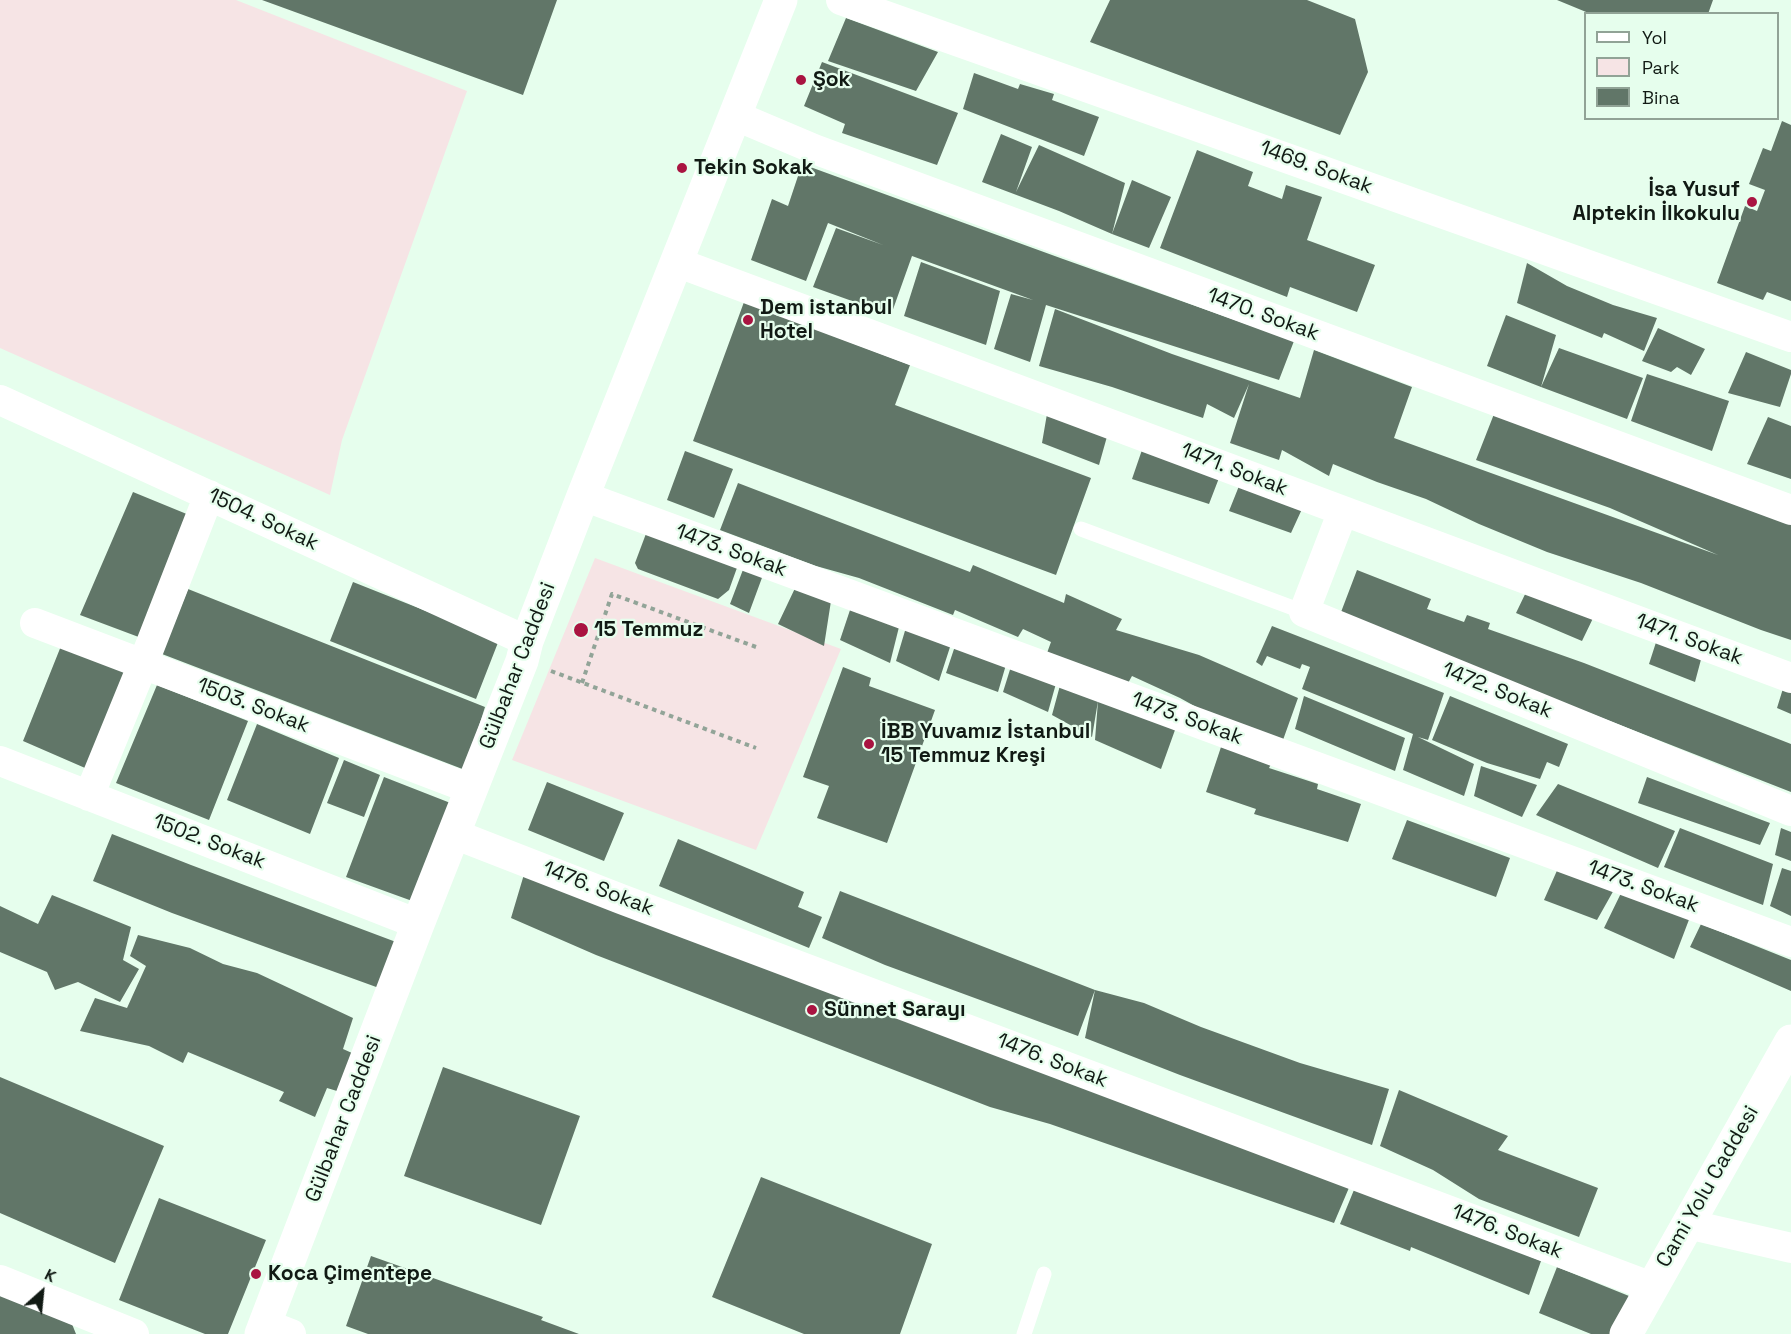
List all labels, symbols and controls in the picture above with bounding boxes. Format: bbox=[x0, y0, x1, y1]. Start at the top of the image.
legend bbox=[1584, 12, 1779, 120]
text: Yol bbox=[1642, 26, 1667, 49]
text: Park bbox=[1642, 56, 1679, 79]
place label: Şok bbox=[813, 67, 850, 93]
marker: Şok bbox=[794, 73, 808, 87]
text: Bina bbox=[1642, 86, 1680, 109]
street label: 1469. Sokak bbox=[1256, 136, 1376, 200]
place label: Tekin Sokak bbox=[694, 155, 813, 181]
marker: Tekin Sokak bbox=[675, 161, 689, 175]
place label: İsa Yusuf Alptekin İlkokulu bbox=[1573, 177, 1740, 227]
marker: İsa Yusuf Alptekin İlkokulu bbox=[1745, 195, 1759, 209]
street label: 1470. Sokak bbox=[1204, 283, 1322, 347]
place label: Dem istanbul Hotel bbox=[760, 295, 892, 345]
marker: Dem istanbul Hotel bbox=[741, 313, 755, 327]
street label: 1471. Sokak bbox=[1177, 438, 1291, 502]
street label: 1504. Sokak bbox=[204, 483, 322, 557]
street label: 1473. Sokak bbox=[672, 519, 790, 583]
street label: Gülbahar Caddesi bbox=[475, 579, 561, 753]
street label: 1471. Sokak bbox=[1632, 609, 1746, 671]
place label: 15 Temmuz bbox=[594, 617, 703, 643]
marker: 15 Temmuz bbox=[572, 621, 590, 639]
street label: 1472. Sokak bbox=[1438, 657, 1556, 725]
street label: 1503. Sokak bbox=[193, 673, 313, 739]
street label: 1473. Sokak bbox=[1128, 687, 1246, 751]
place label: İBB Yuvamız İstanbul 15 Temmuz Kreşi bbox=[881, 719, 1090, 769]
marker: İBB Yuvamız İstanbul 15 Temmuz Kreşi bbox=[862, 737, 876, 751]
street label: 1502. Sokak bbox=[149, 809, 269, 875]
street label: 1473. Sokak bbox=[1584, 855, 1702, 919]
street label: 1476. Sokak bbox=[539, 856, 657, 922]
place label: Sünnet Sarayı bbox=[824, 997, 966, 1023]
marker: Sünnet Sarayı bbox=[805, 1003, 819, 1017]
street label: 1476. Sokak bbox=[993, 1028, 1111, 1094]
street label: Gülbahar Caddesi bbox=[301, 1032, 387, 1206]
street label: Cami Yolu Caddesi bbox=[1651, 1102, 1765, 1272]
street label: 1476. Sokak bbox=[1448, 1199, 1566, 1265]
place label: Koca Çimentepe bbox=[268, 1261, 432, 1287]
north arrow bbox=[12, 1262, 72, 1322]
text: K bbox=[41, 1264, 60, 1287]
marker: Koca Çimentepe bbox=[249, 1267, 263, 1281]

